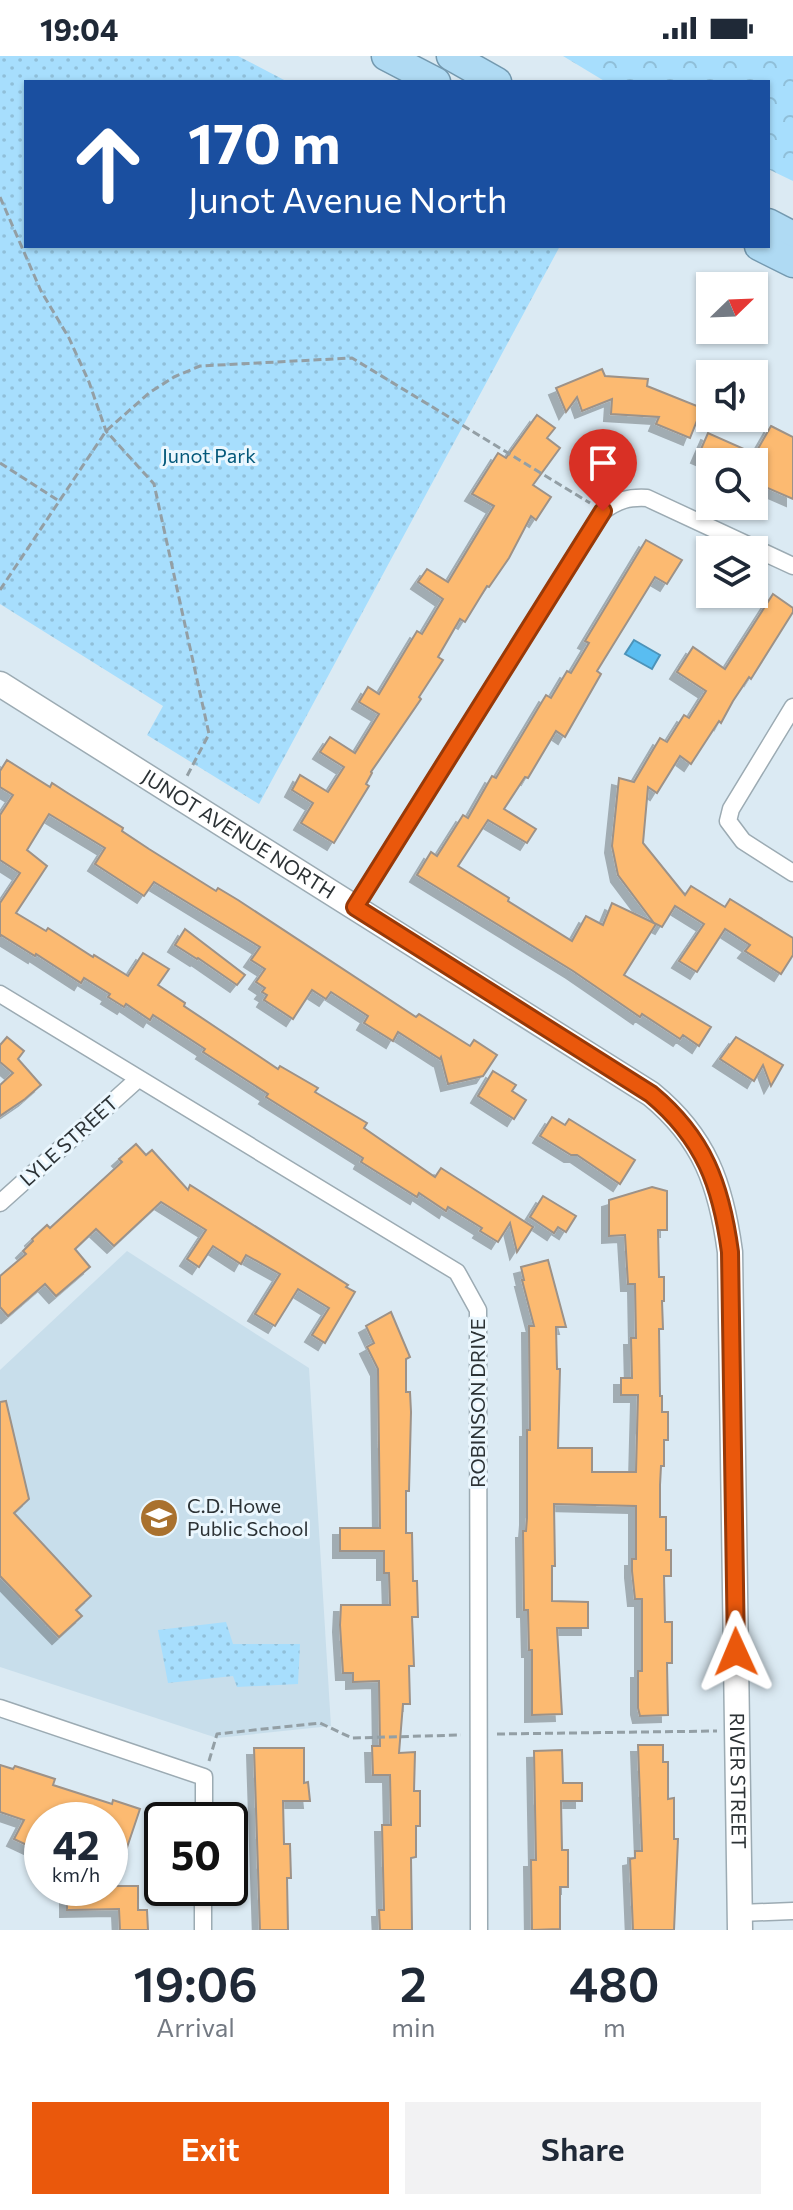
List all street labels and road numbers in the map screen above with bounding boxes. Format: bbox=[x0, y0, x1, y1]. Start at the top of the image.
street label: JUNOT AVENUE NORTH bbox=[138, 764, 340, 903]
street label: LYLE STREET bbox=[14, 1090, 122, 1191]
street label: ROBINSON DRIVE bbox=[465, 1318, 489, 1488]
street label: RIVER STREET bbox=[726, 1713, 752, 1849]

